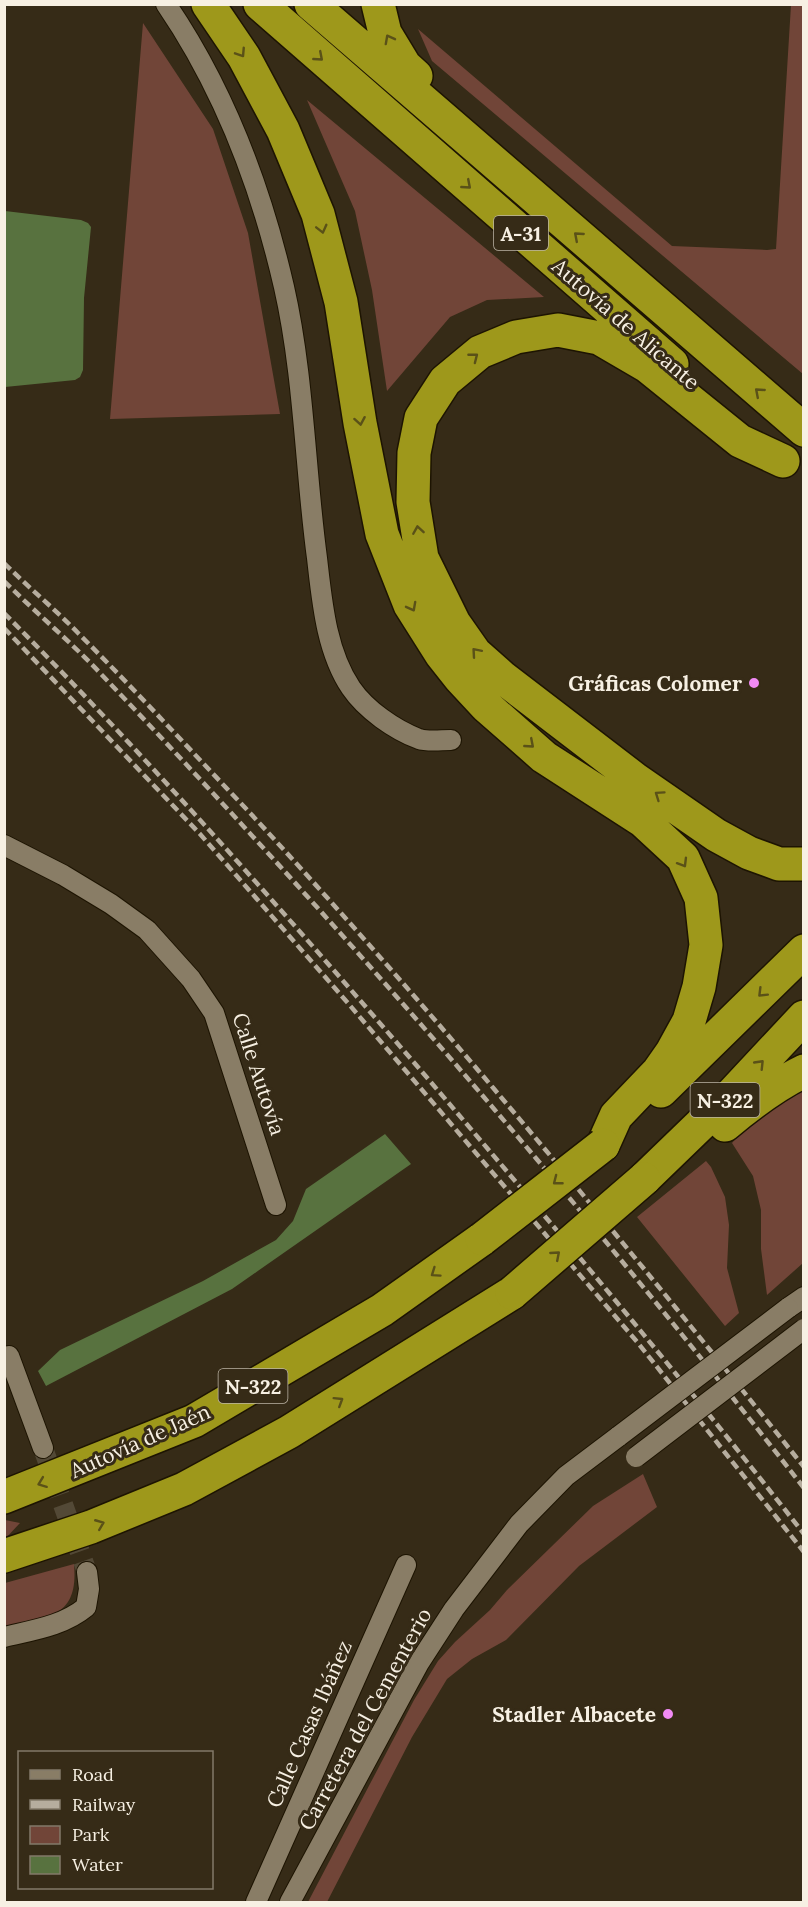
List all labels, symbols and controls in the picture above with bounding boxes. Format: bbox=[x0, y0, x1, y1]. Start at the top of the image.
one-way arrow bbox=[384, 34, 396, 45]
one-way arrow bbox=[233, 47, 245, 57]
one-way arrow bbox=[313, 50, 323, 61]
one-way arrow bbox=[460, 178, 470, 189]
road number: A-31 bbox=[494, 216, 548, 250]
one-way arrow bbox=[315, 224, 327, 234]
one-way arrow bbox=[575, 232, 585, 243]
street label: Autovía de Alicante bbox=[546, 252, 705, 396]
one-way arrow bbox=[468, 354, 479, 365]
one-way arrow bbox=[755, 388, 766, 399]
one-way arrow bbox=[353, 415, 366, 425]
one-way arrow bbox=[412, 525, 424, 535]
one-way arrow bbox=[405, 601, 416, 612]
one-way arrow bbox=[472, 648, 483, 659]
place label: Gráficas Colomer bbox=[568, 670, 742, 697]
marker: Gráficas Colomer bbox=[747, 676, 761, 690]
one-way arrow bbox=[523, 737, 534, 748]
one-way arrow bbox=[655, 791, 666, 802]
one-way arrow bbox=[676, 856, 687, 867]
one-way arrow bbox=[759, 985, 770, 996]
street label: Calle Autovía bbox=[227, 1009, 292, 1139]
one-way arrow bbox=[753, 1060, 764, 1071]
road number: N-322 bbox=[690, 1083, 760, 1117]
one-way arrow bbox=[552, 1174, 563, 1185]
one-way arrow bbox=[549, 1251, 560, 1262]
one-way arrow bbox=[430, 1266, 441, 1277]
road number: N-322 bbox=[218, 1369, 288, 1403]
street label: Autovía de Jaén bbox=[65, 1398, 215, 1484]
one-way arrow bbox=[332, 1398, 343, 1409]
one-way arrow bbox=[37, 1476, 48, 1488]
one-way arrow bbox=[94, 1518, 104, 1531]
street label: Carretera del Cementerio bbox=[293, 1603, 437, 1835]
street label: Calle Casas Ibáñez bbox=[260, 1636, 358, 1812]
place label: Stadler Albacete bbox=[492, 1701, 656, 1728]
marker: Stadler Albacete bbox=[661, 1707, 675, 1721]
legend bbox=[18, 1751, 213, 1889]
text: Road bbox=[72, 1763, 114, 1786]
text: Railway bbox=[72, 1793, 136, 1816]
text: Park bbox=[72, 1823, 110, 1846]
text: Water bbox=[72, 1853, 123, 1876]

